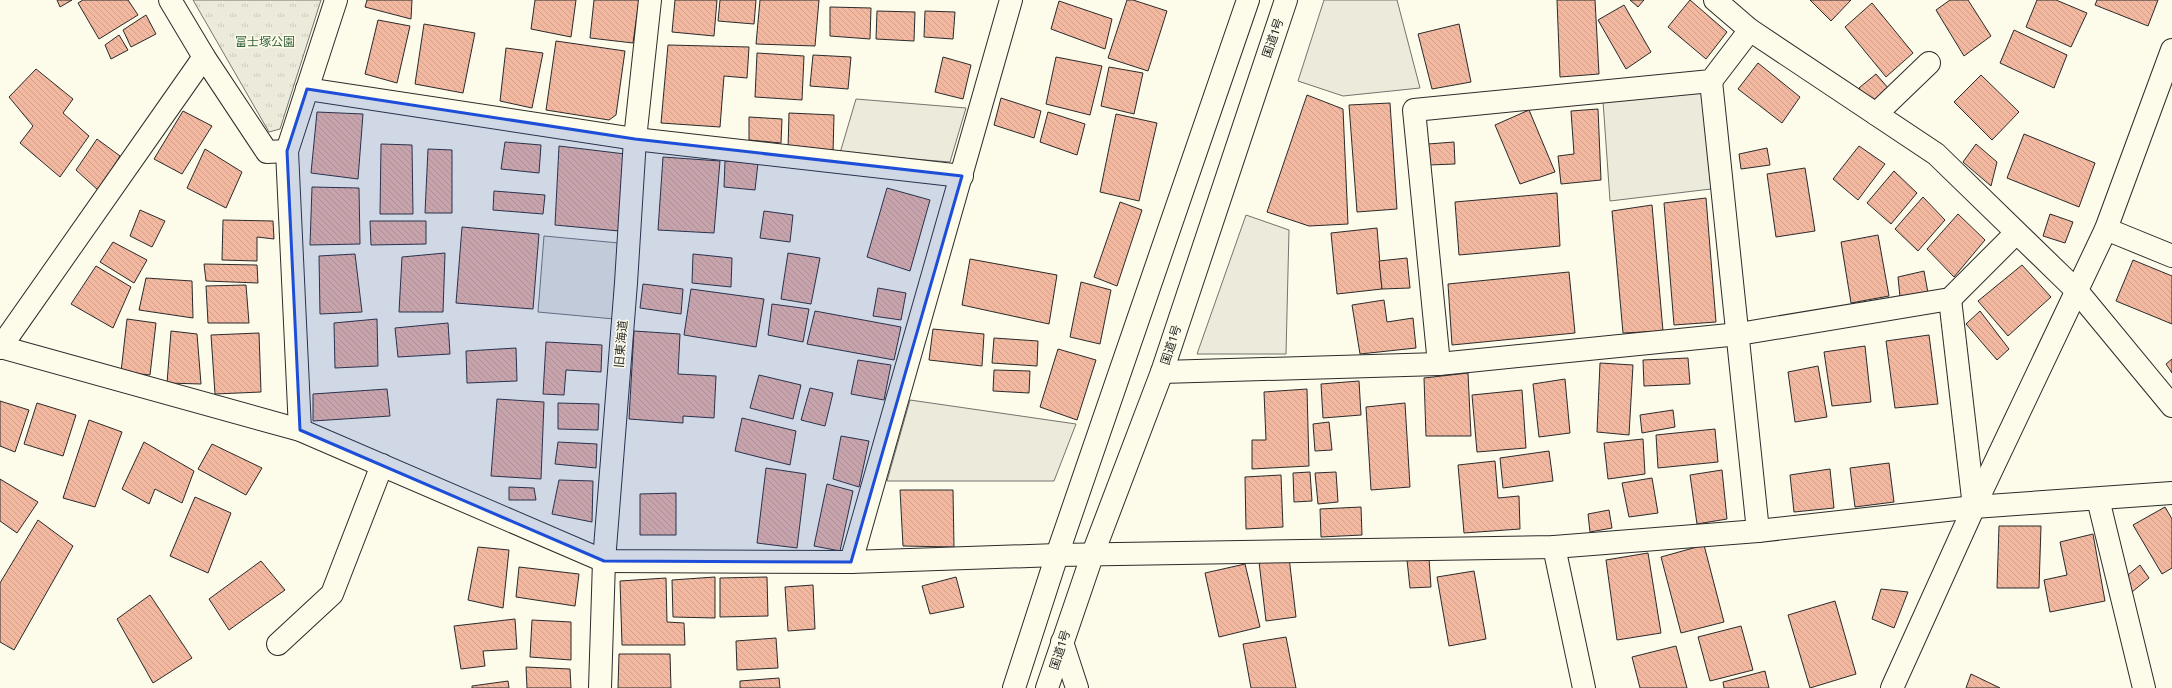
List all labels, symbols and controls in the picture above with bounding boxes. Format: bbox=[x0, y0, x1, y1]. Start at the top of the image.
street label: 国道1号 bbox=[1260, 16, 1286, 60]
park label: 富士塚公園 bbox=[235, 35, 295, 49]
street label: 旧東海道 bbox=[612, 319, 630, 369]
street label: 国道1号 bbox=[1158, 323, 1184, 367]
street label: 国道1号 bbox=[1047, 628, 1073, 672]

